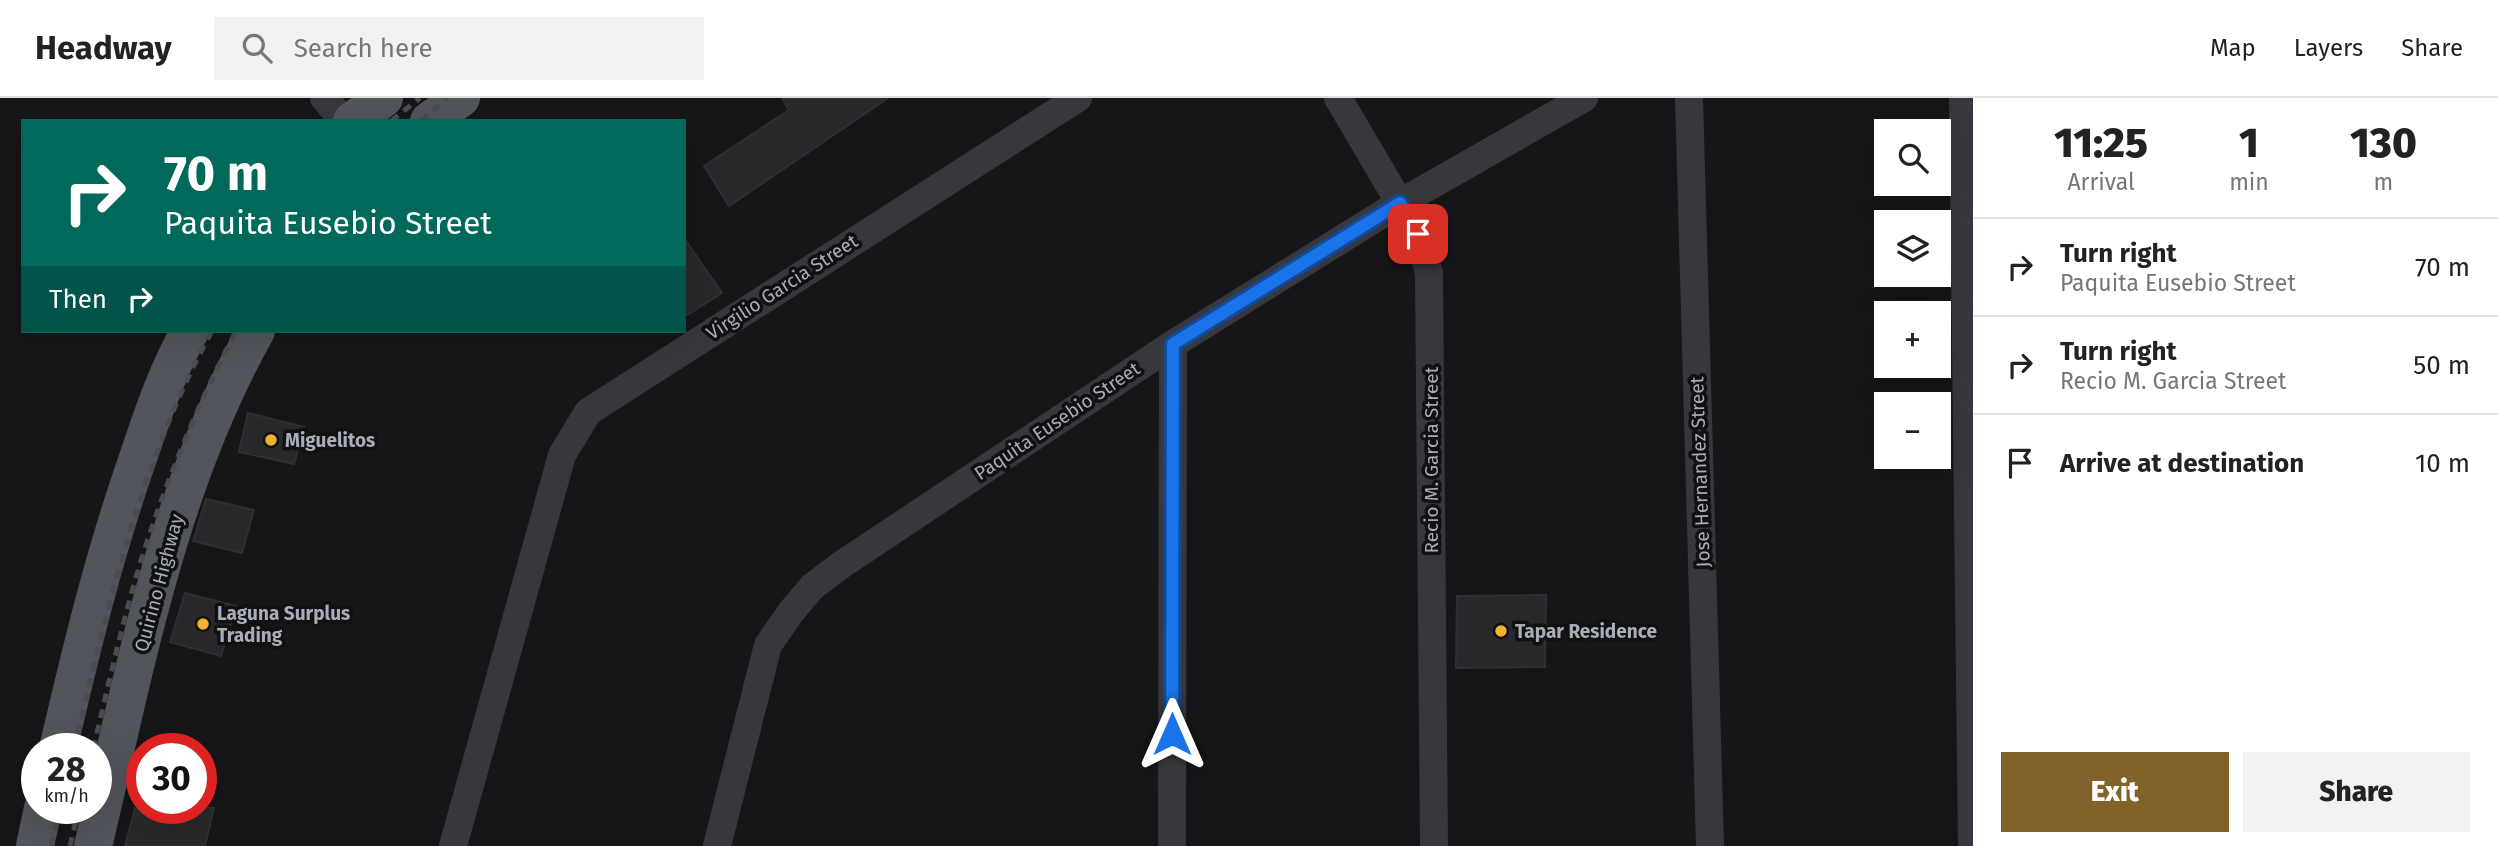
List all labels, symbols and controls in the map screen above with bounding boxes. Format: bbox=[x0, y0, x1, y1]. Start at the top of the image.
search box bbox=[214, 17, 704, 80]
text: Headway bbox=[35, 28, 172, 68]
icon: search bbox=[238, 29, 276, 67]
text: Search here bbox=[294, 33, 433, 64]
text: Map bbox=[2210, 34, 2256, 62]
text: Layers bbox=[2294, 34, 2363, 62]
text: Share bbox=[2401, 34, 2463, 62]
text: 11:25 bbox=[2054, 118, 2148, 168]
text: 1 bbox=[2239, 118, 2259, 168]
text: 130 bbox=[2350, 118, 2417, 168]
map controls bbox=[1874, 119, 1951, 469]
button: search bbox=[1874, 119, 1951, 196]
text: 70 m bbox=[164, 144, 268, 203]
icon: right bbox=[49, 147, 140, 238]
text: Arrival bbox=[2067, 168, 2135, 196]
text: min bbox=[2229, 168, 2269, 196]
text: m bbox=[2374, 168, 2393, 196]
text: Paquita Eusebio Street bbox=[164, 204, 492, 242]
pin bbox=[1388, 204, 1448, 264]
button: layers bbox=[1874, 210, 1951, 287]
icon: arrive bbox=[1399, 215, 1437, 253]
street label: Virgilio Garcia Street bbox=[702, 229, 862, 344]
text: Turn right bbox=[2060, 238, 2177, 269]
icon: right bbox=[2001, 248, 2039, 286]
text: 70 m bbox=[2415, 252, 2470, 283]
text: Paquita Eusebio Street bbox=[2060, 269, 2296, 297]
icon: right bbox=[121, 280, 159, 318]
text: Then bbox=[49, 284, 107, 315]
button: + bbox=[1874, 301, 1951, 378]
text: Turn right bbox=[2060, 336, 2177, 367]
icon: right bbox=[2001, 346, 2039, 384]
text: 50 m bbox=[2413, 350, 2470, 381]
street label: Paquita Eusebio Street bbox=[970, 357, 1144, 485]
street label: Recio M. Garcia Street bbox=[1420, 366, 1443, 553]
text: Recio M. Garcia Street bbox=[2060, 367, 2286, 395]
street label: Jose Hernandez Street bbox=[1685, 376, 1715, 568]
button: − bbox=[1874, 392, 1951, 469]
place label: Miguelitos bbox=[285, 429, 375, 452]
marker: Miguelitos bbox=[263, 432, 279, 448]
icon: arrive bbox=[2001, 444, 2039, 482]
text: Arrive at destination bbox=[2060, 448, 2304, 479]
text: 10 m bbox=[2415, 448, 2470, 479]
street label: Quirino Highway bbox=[130, 511, 189, 654]
place label: Laguna Surplus Trading bbox=[217, 602, 350, 647]
marker: Laguna Surplus Trading bbox=[195, 616, 211, 632]
place label: Tapar Residence bbox=[1515, 620, 1657, 643]
marker: Tapar Residence bbox=[1493, 623, 1509, 639]
position arrow bbox=[1135, 697, 1209, 771]
speed limit sign: 30 bbox=[126, 733, 217, 824]
text: 28 bbox=[47, 748, 86, 790]
button: Exit bbox=[2001, 752, 2229, 832]
button: Share bbox=[2243, 752, 2470, 832]
text: km/h bbox=[44, 785, 89, 807]

